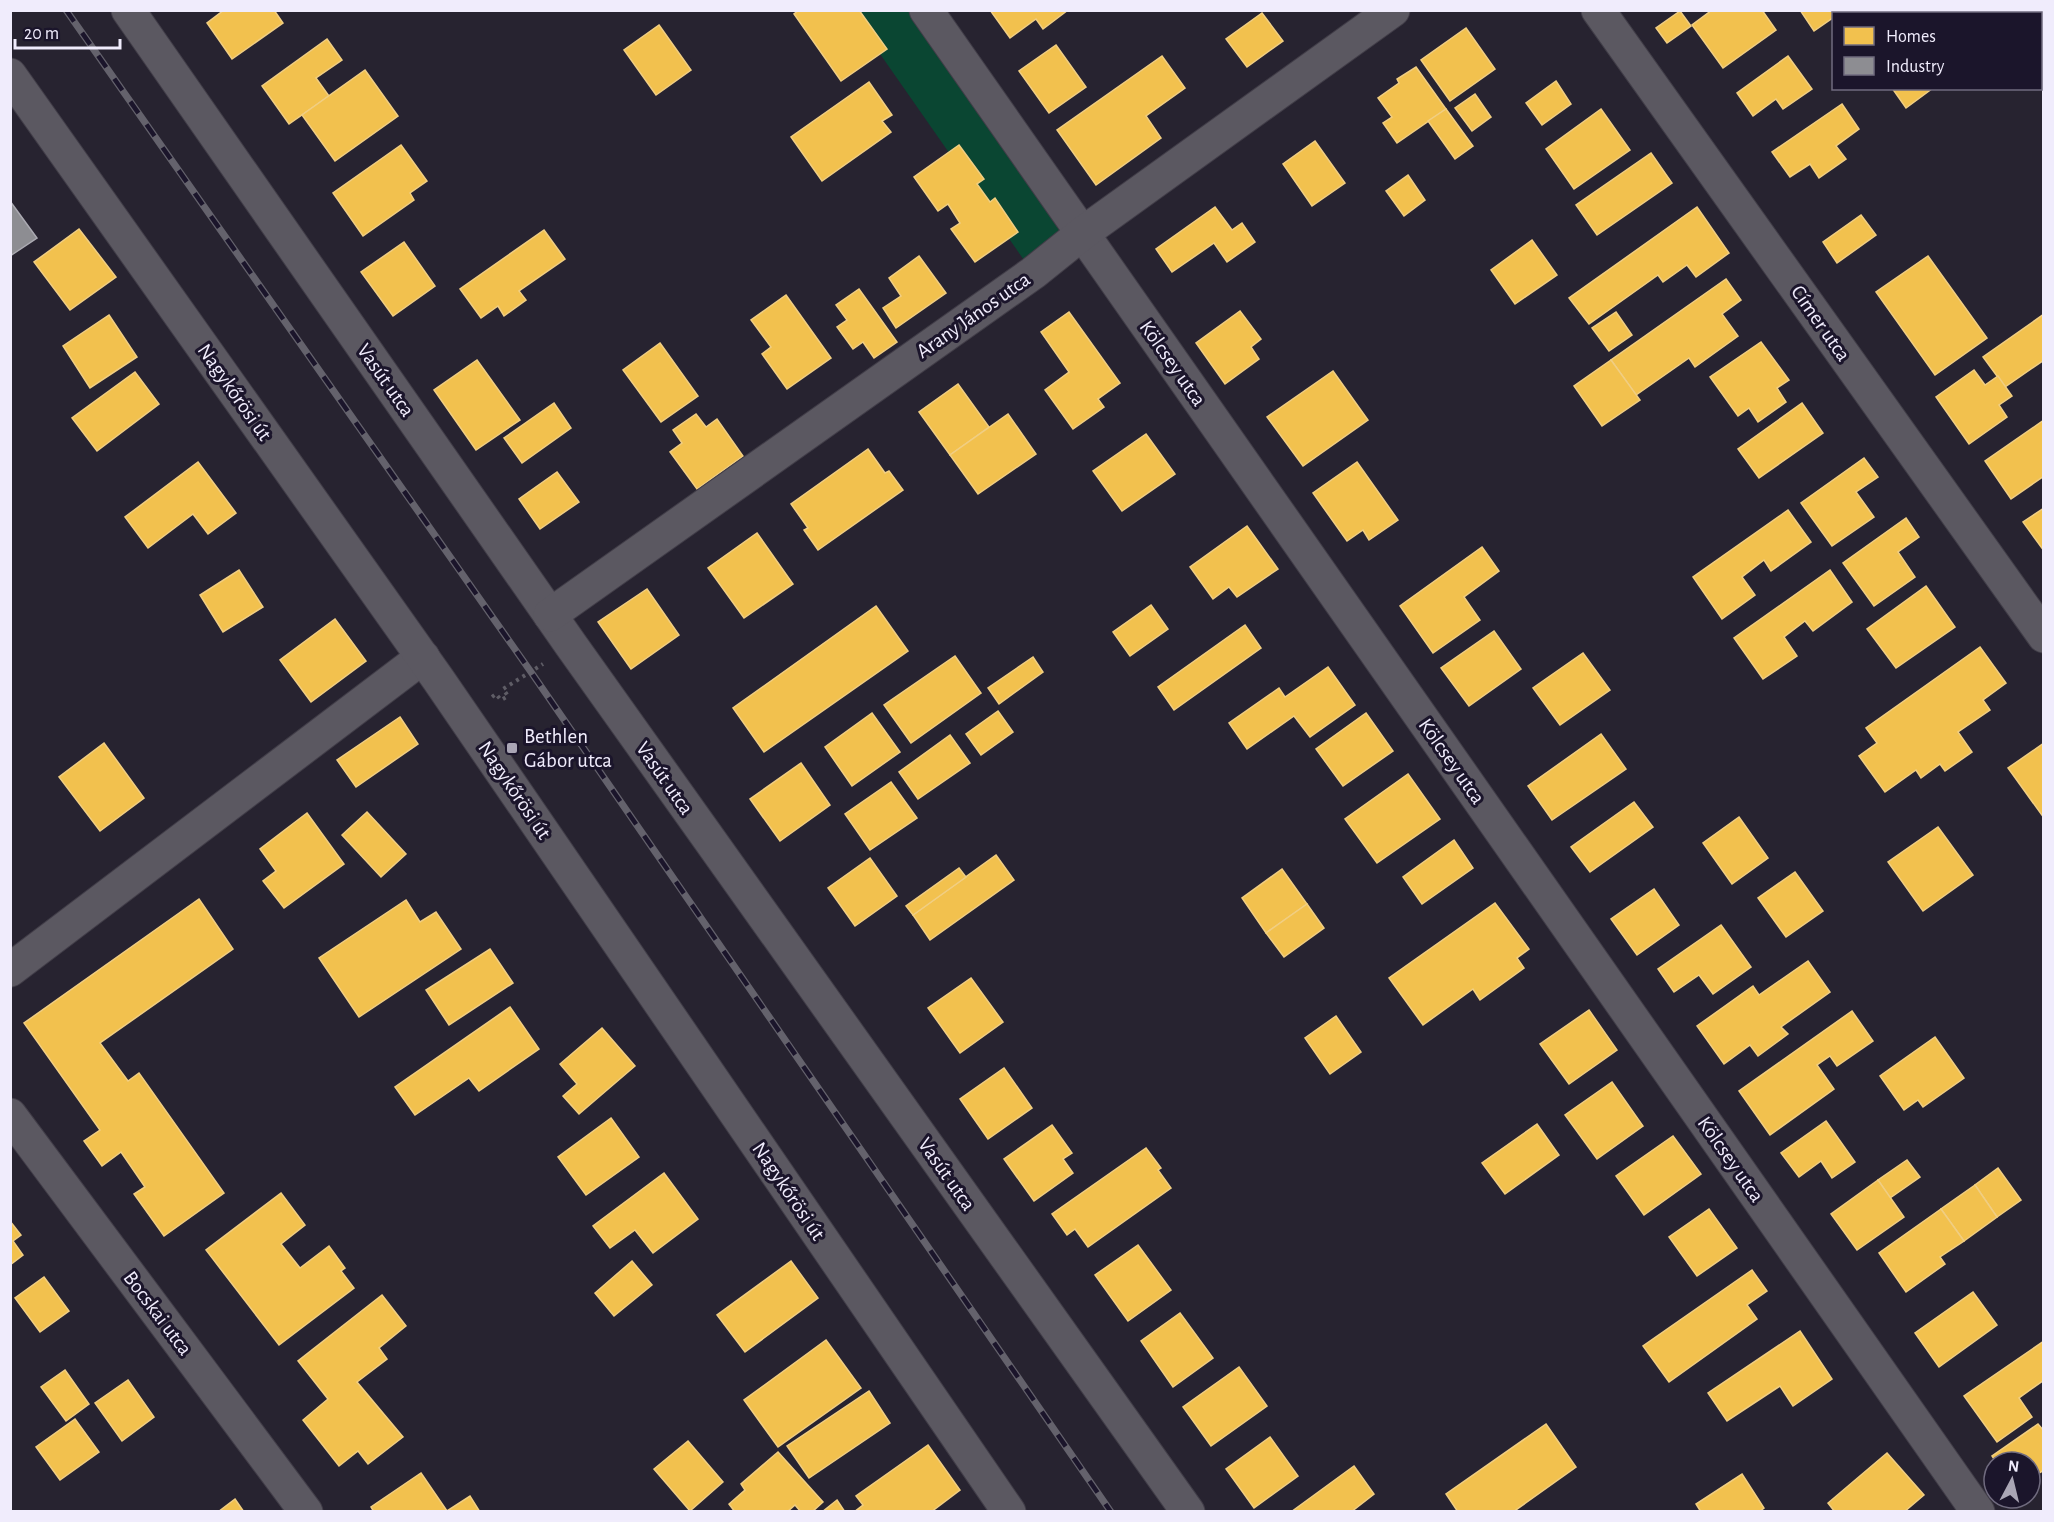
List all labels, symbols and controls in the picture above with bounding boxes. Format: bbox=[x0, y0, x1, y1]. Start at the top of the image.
scale bar bbox=[15, 12, 120, 50]
legend bbox=[1832, 12, 2042, 90]
text: 20 m bbox=[24, 25, 59, 43]
text: Homes bbox=[1886, 28, 1936, 46]
text: Industry bbox=[1886, 58, 1945, 76]
street label: Arany János utca bbox=[913, 268, 1034, 362]
street label: Címer utca bbox=[1787, 281, 1854, 365]
street label: Kölcsey utca bbox=[1136, 317, 1210, 410]
street label: Nagykőrösi út bbox=[194, 340, 276, 445]
street label: Vasút utca bbox=[353, 340, 418, 421]
street label: Kölcsey utca bbox=[1415, 715, 1489, 808]
place label: Bethlen Gábor utca bbox=[524, 726, 612, 771]
street label: Nagykőrösi út bbox=[474, 738, 555, 843]
street label: Vasút utca bbox=[632, 738, 697, 819]
marker: Bethlen Gábor utca bbox=[505, 741, 519, 755]
street label: Kölcsey utca bbox=[1694, 1113, 1768, 1206]
street label: Vasút utca bbox=[914, 1134, 979, 1215]
street label: Nagykőrösi út bbox=[748, 1139, 829, 1244]
street label: Bocskai utca bbox=[119, 1267, 196, 1360]
north arrow bbox=[1982, 1450, 2042, 1510]
text: N bbox=[2007, 1457, 2020, 1475]

